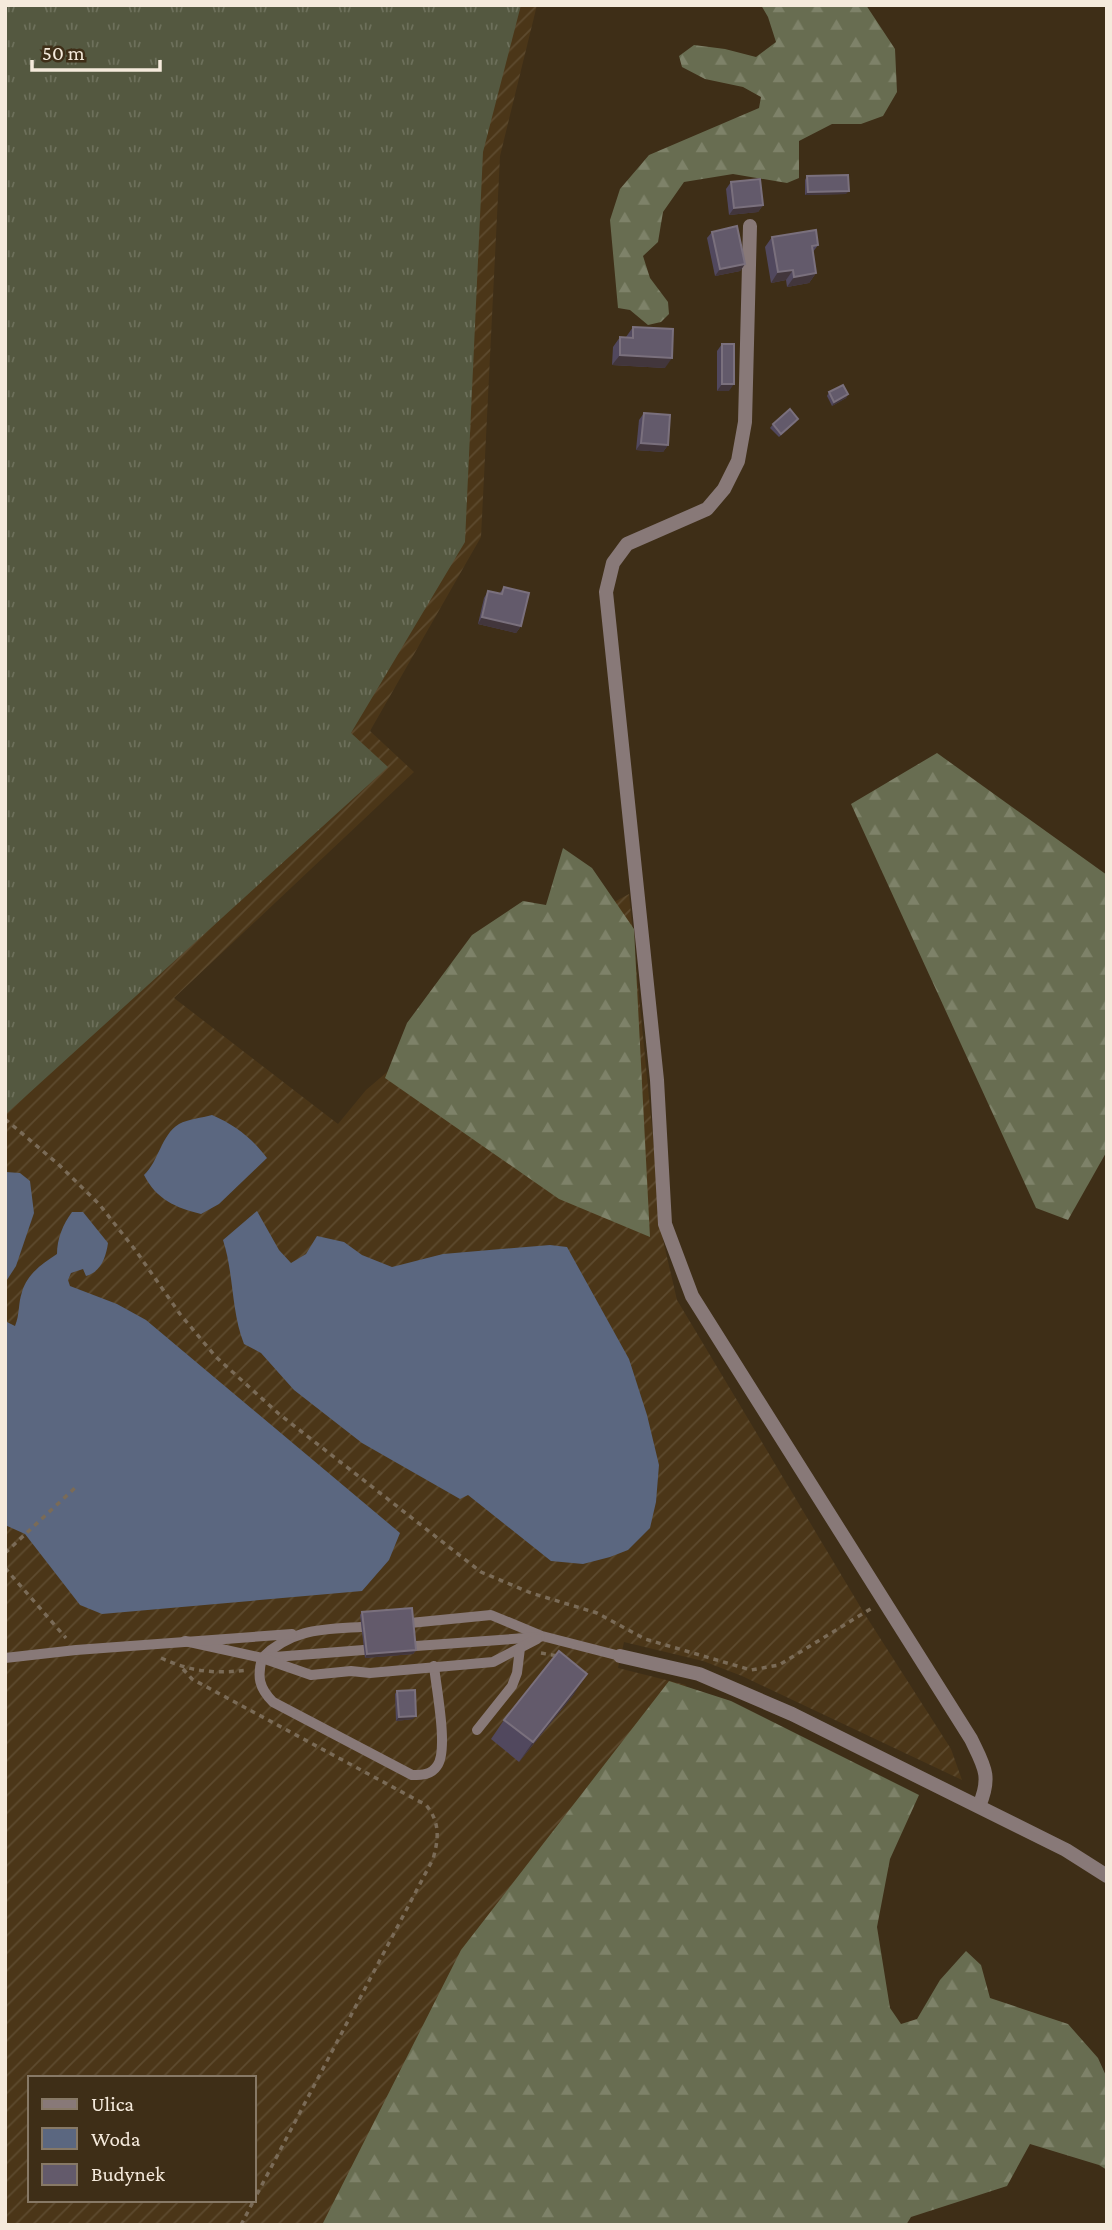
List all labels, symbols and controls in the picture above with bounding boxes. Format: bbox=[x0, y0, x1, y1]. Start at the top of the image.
scale bar bbox=[32, 28, 159, 72]
text: 50 m bbox=[42, 41, 85, 65]
legend bbox=[28, 2076, 256, 2202]
text: Ulica bbox=[91, 2092, 134, 2116]
text: Woda bbox=[91, 2127, 141, 2151]
text: Budynek bbox=[91, 2162, 165, 2186]

